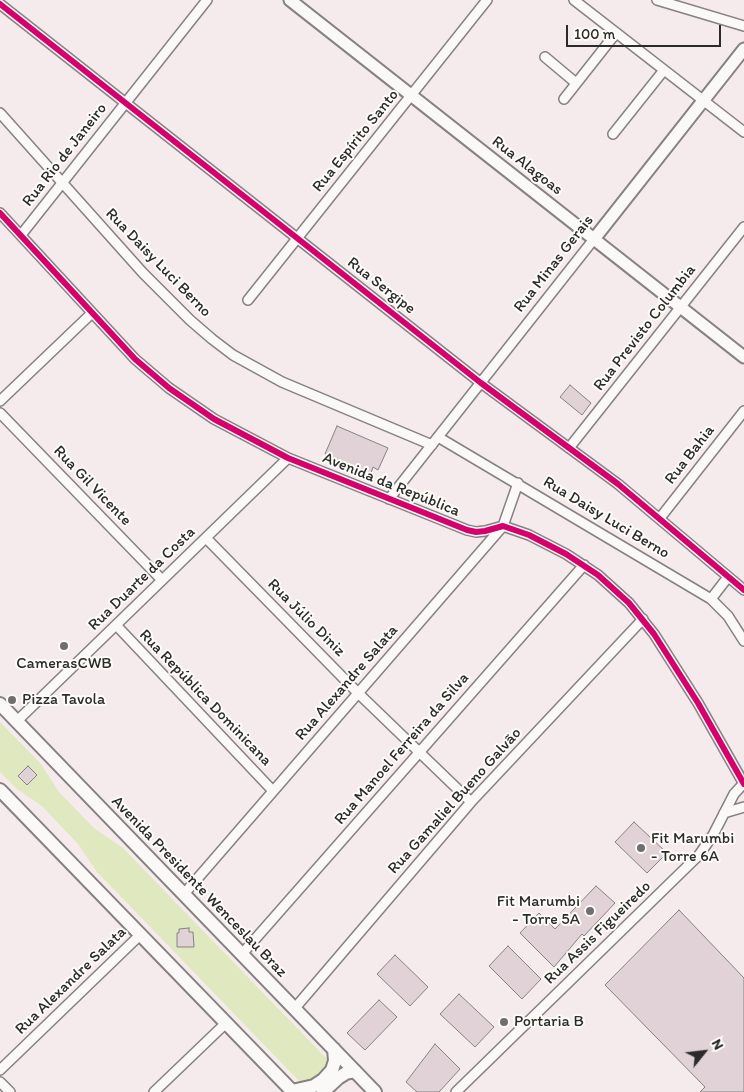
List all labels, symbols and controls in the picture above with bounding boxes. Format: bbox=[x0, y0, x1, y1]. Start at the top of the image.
scale bar bbox=[569, 15, 724, 47]
text: 100 m bbox=[574, 25, 615, 43]
street label: Rua Espírito Santo bbox=[309, 86, 403, 196]
street label: Rua Rio de Janeiro bbox=[19, 99, 111, 211]
street label: Rua Alagoas bbox=[488, 132, 566, 200]
street label: Rua Daisy Luci Berno bbox=[101, 204, 215, 322]
street label: Rua Minas Gerais bbox=[510, 211, 598, 317]
street label: Rua Sergipe bbox=[343, 253, 419, 319]
street label: Rua Previsto Columbia bbox=[590, 261, 700, 395]
street label: Rua Bahia bbox=[661, 422, 719, 488]
street label: Rua Gil Vicente bbox=[49, 442, 135, 530]
street label: Avenida da República bbox=[320, 449, 462, 521]
street label: Rua Daisy Luci Berno bbox=[539, 473, 673, 563]
street label: Rua Duarte da Costa bbox=[85, 523, 199, 635]
street label: Rua Júlio Diniz bbox=[263, 575, 349, 661]
street label: Rua Alexandre Salata bbox=[292, 621, 402, 745]
street label: Rua República Dominicana bbox=[135, 626, 275, 770]
marker: CamerasCWB bbox=[58, 640, 70, 652]
place label: CamerasCWB bbox=[16, 654, 112, 674]
street label: Rua Manoel Ferreira da Silva bbox=[331, 669, 473, 829]
place label: Pizza Tavola bbox=[22, 690, 105, 710]
marker: Pizza Tavola bbox=[6, 694, 18, 706]
street label: Rua Gamaliel Bueno Galvão bbox=[384, 724, 526, 878]
street label: Avenida Presidente Wenceslau Braz bbox=[107, 792, 291, 982]
place label: Fit Marumbi - Torre 6A bbox=[651, 829, 734, 867]
marker: Fit Marumbi - Torre 6A bbox=[635, 842, 647, 854]
street label: Rua Assis Figueiredo bbox=[541, 877, 655, 989]
place label: Fit Marumbi - Torre 5A bbox=[497, 892, 580, 930]
marker: Fit Marumbi - Torre 5A bbox=[584, 905, 596, 917]
street label: Rua Alexandre Salata bbox=[11, 923, 131, 1039]
place label: Portaria B bbox=[514, 1012, 584, 1032]
marker: Portaria B bbox=[498, 1016, 510, 1028]
north arrow bbox=[679, 1027, 729, 1077]
text: N bbox=[708, 1036, 727, 1053]

